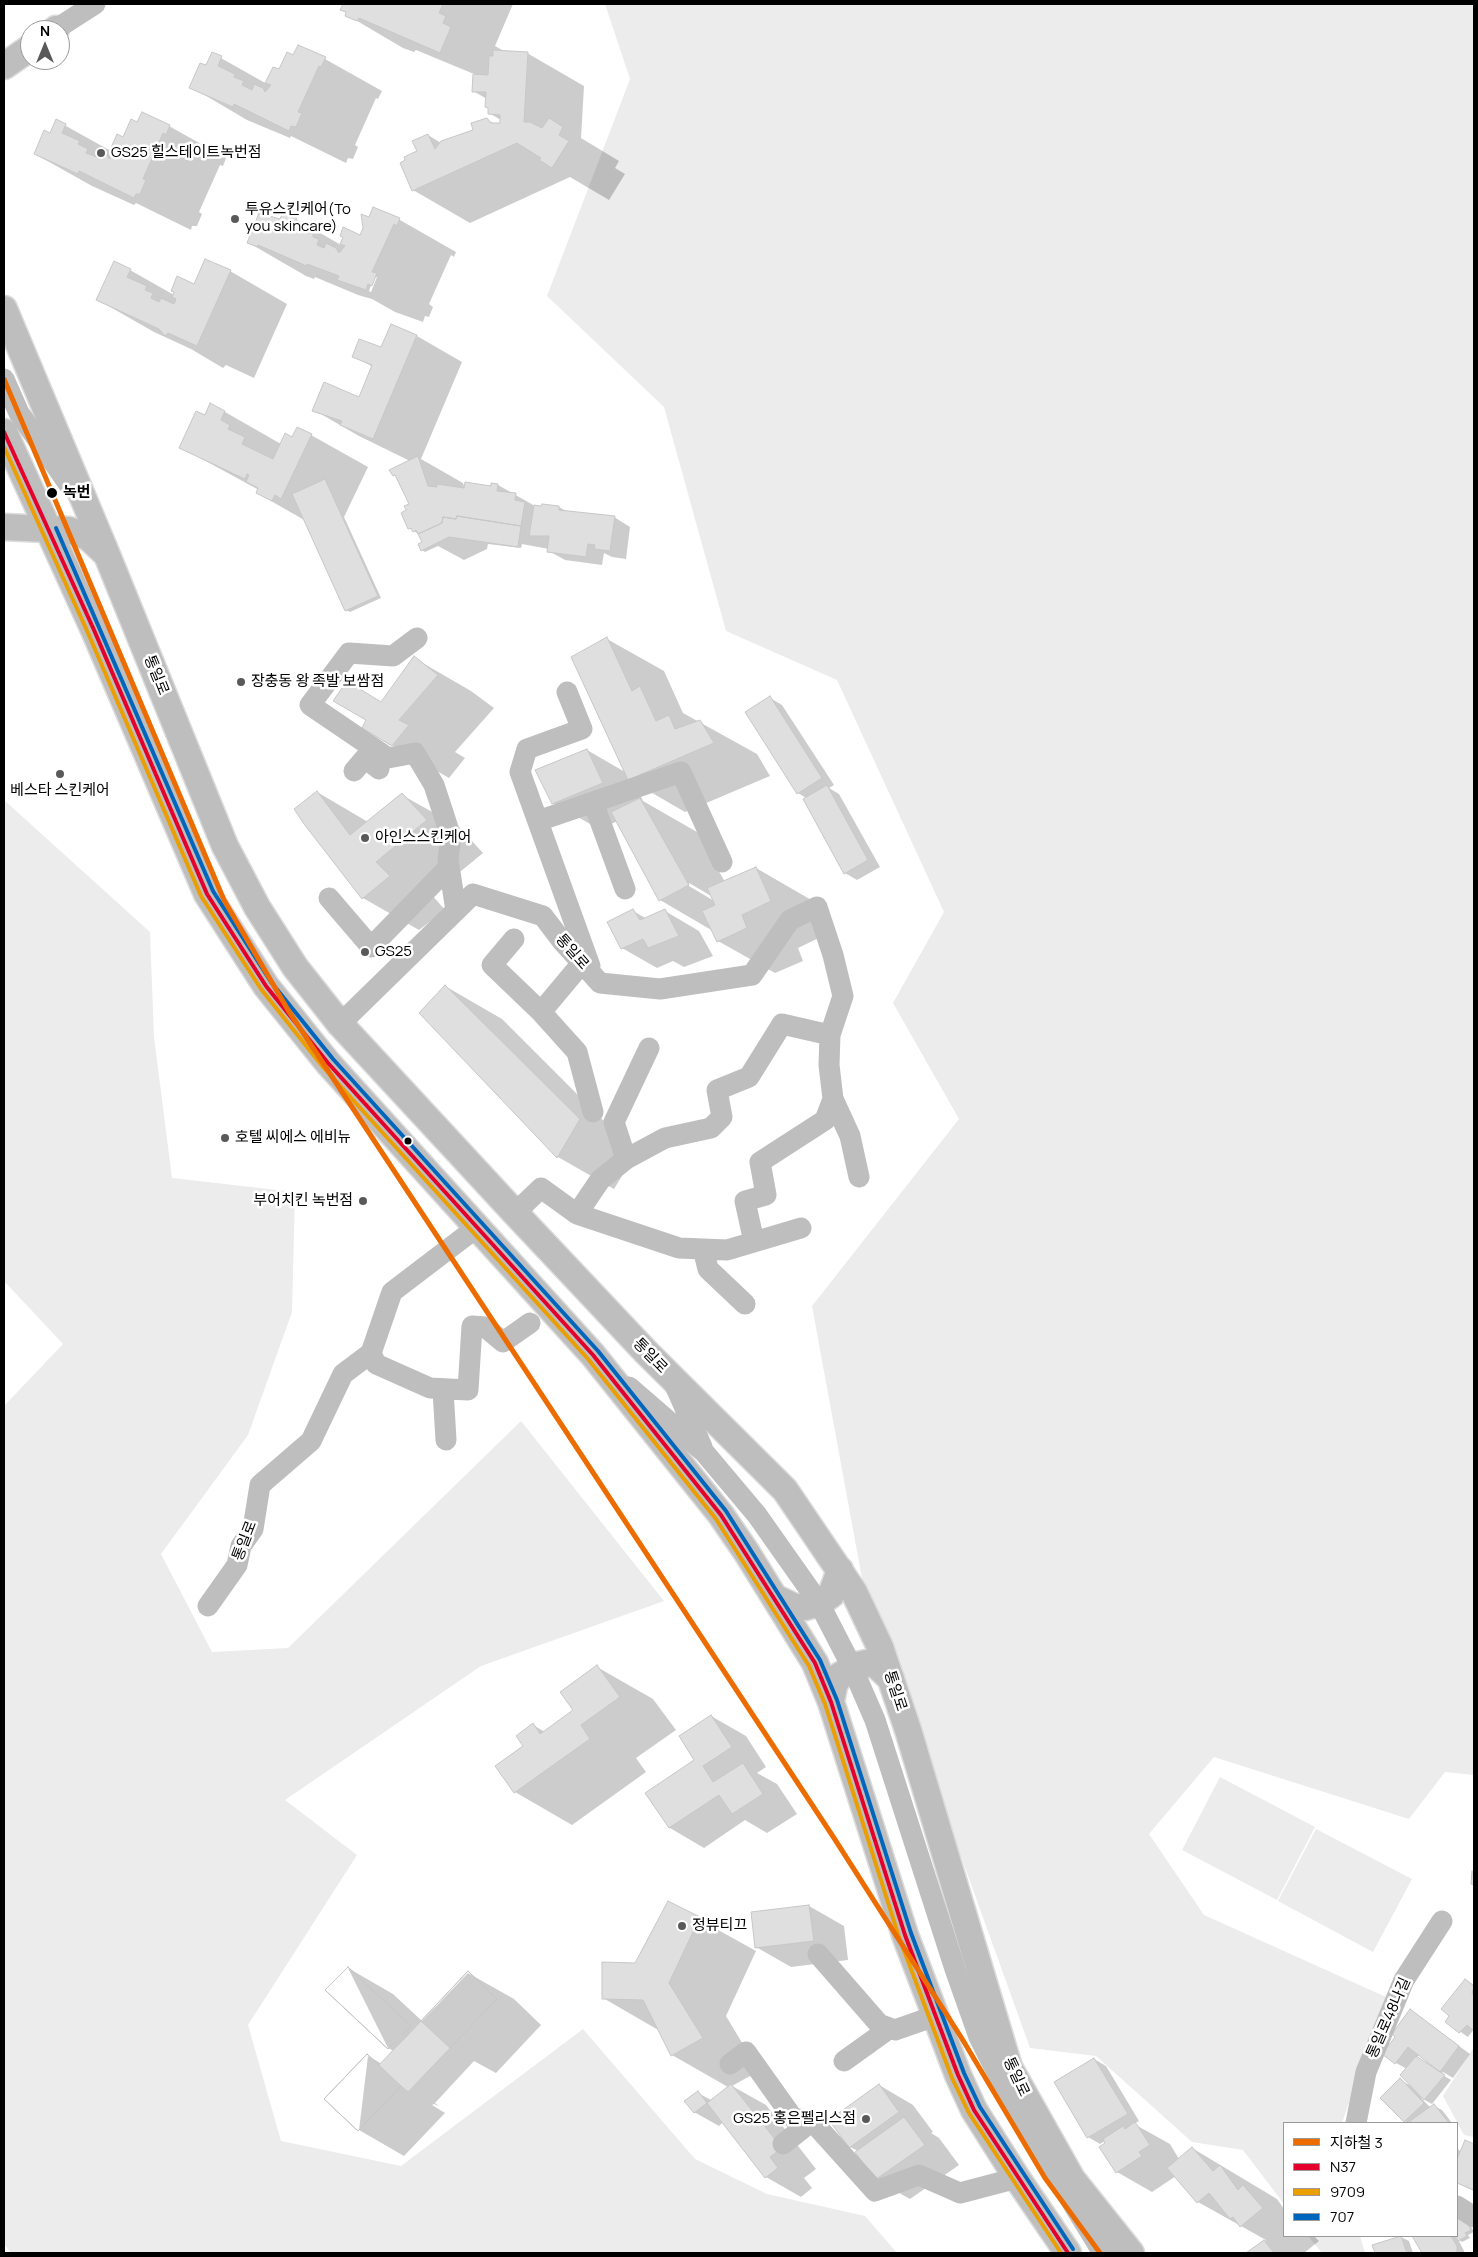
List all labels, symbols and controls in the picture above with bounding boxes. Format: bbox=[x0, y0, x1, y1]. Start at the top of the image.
north arrow bbox=[20, 20, 70, 70]
text: N bbox=[40, 21, 50, 40]
place label: GS25 힐스테이트녹번점 bbox=[111, 144, 261, 162]
marker: GS25 힐스테이트녹번점 bbox=[95, 147, 107, 159]
place label: 투유스킨케어(To you skincare) bbox=[245, 201, 351, 236]
marker: 투유스킨케어(To you skincare) bbox=[229, 213, 241, 225]
place label: 녹번 bbox=[63, 484, 91, 502]
marker: 녹번 bbox=[45, 486, 59, 500]
street label: 통일로 bbox=[140, 652, 172, 698]
place label: 장충동 왕 족발 보쌈점 bbox=[251, 673, 384, 691]
marker: 장충동 왕 족발 보쌈점 bbox=[235, 676, 247, 688]
marker: 베스타 스킨케어 bbox=[54, 768, 66, 780]
place label: 베스타 스킨케어 bbox=[10, 782, 110, 800]
place label: 아인스스킨케어 bbox=[375, 829, 472, 847]
marker: 아인스스킨케어 bbox=[359, 832, 371, 844]
street label: 통일로 bbox=[552, 930, 592, 974]
place label: GS25 bbox=[375, 943, 412, 961]
marker: GS25 bbox=[359, 946, 371, 958]
place label: 호텔 씨에스 에비뉴 bbox=[235, 1129, 351, 1147]
marker: 호텔 씨에스 에비뉴 bbox=[219, 1132, 231, 1144]
unlabelled marker bbox=[403, 1136, 413, 1146]
place label: 부어치킨 녹번점 bbox=[253, 1192, 353, 1210]
marker: 부어치킨 녹번점 bbox=[357, 1195, 369, 1207]
street label: 통일로 bbox=[629, 1335, 671, 1377]
street label: 통일로 bbox=[229, 1518, 261, 1564]
street label: 통일로 bbox=[880, 1669, 910, 1713]
place label: 정뷰티끄 bbox=[692, 1917, 747, 1935]
marker: 정뷰티끄 bbox=[676, 1920, 688, 1932]
street label: 통일로48나길 bbox=[1363, 1975, 1415, 2061]
street label: 통일로 bbox=[999, 2054, 1033, 2100]
place label: GS25 홍은펠리스점 bbox=[733, 2110, 856, 2128]
marker: GS25 홍은펠리스점 bbox=[860, 2113, 872, 2125]
legend bbox=[1283, 2122, 1458, 2237]
text: 지하철 3 bbox=[1330, 2132, 1383, 2153]
text: N37 bbox=[1330, 2156, 1356, 2177]
text: 9709 bbox=[1330, 2181, 1365, 2202]
text: 707 bbox=[1330, 2206, 1354, 2227]

